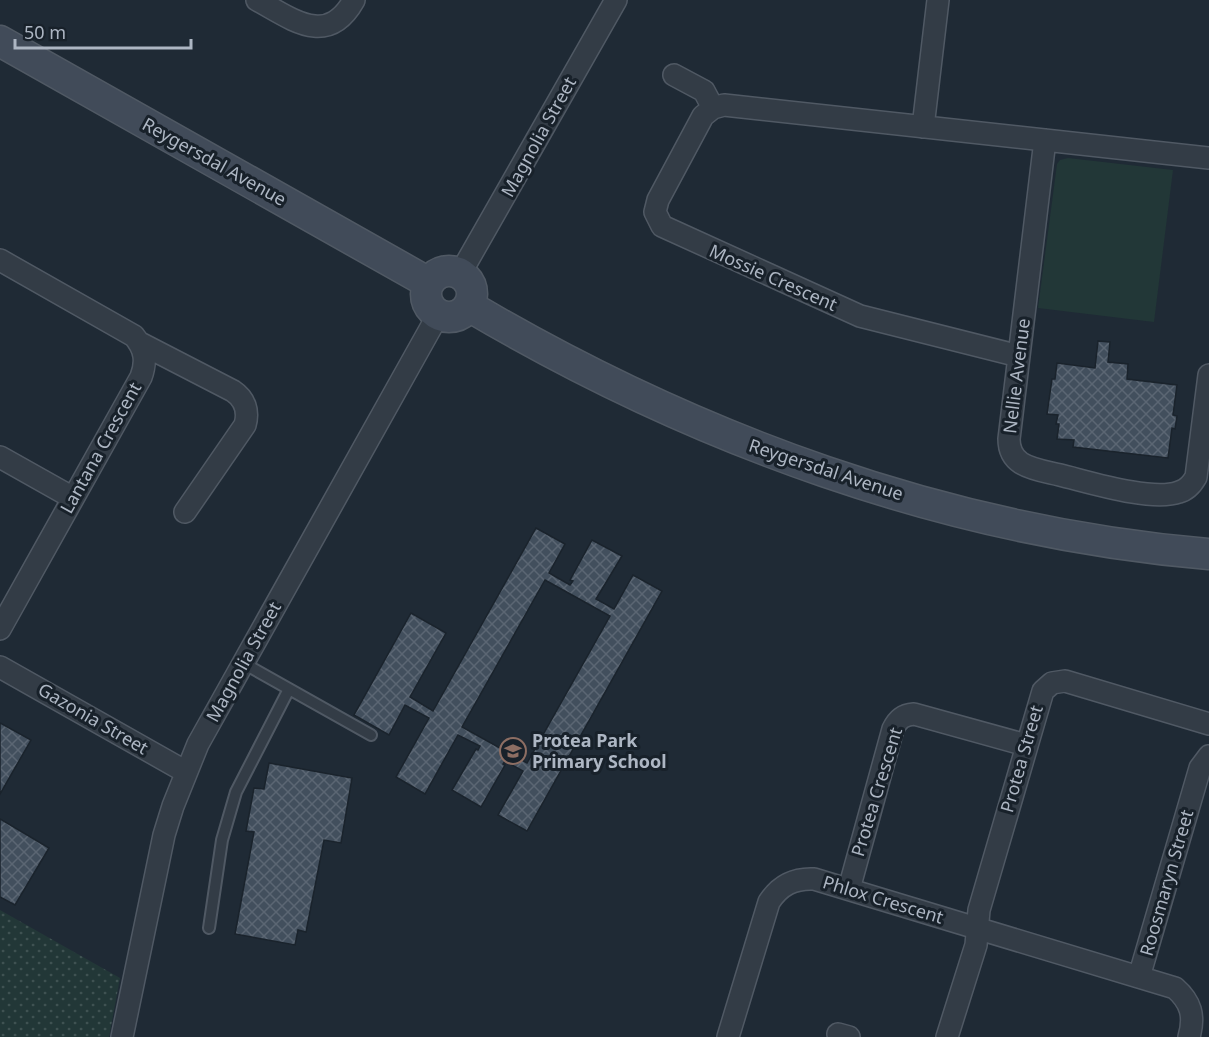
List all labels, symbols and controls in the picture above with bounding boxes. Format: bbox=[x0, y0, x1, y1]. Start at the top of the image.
scale bar bbox=[15, 12, 190, 50]
text: 50 m bbox=[24, 20, 66, 44]
street label: Magnolia Street bbox=[495, 72, 581, 201]
street label: Reygersdal Avenue bbox=[138, 112, 291, 211]
street label: Mossie Crescent bbox=[706, 238, 842, 316]
street label: Nellie Avenue bbox=[997, 317, 1035, 435]
street label: Lantana Crescent bbox=[54, 377, 146, 518]
street label: Reygersdal Avenue bbox=[746, 433, 907, 505]
street label: Magnolia Street bbox=[200, 597, 286, 726]
street label: Gazonia Street bbox=[34, 677, 153, 760]
street label: Protea Street bbox=[994, 702, 1048, 815]
street label: Protea Crescent bbox=[845, 724, 907, 859]
place label: Protea Park Primary School bbox=[532, 728, 667, 773]
school or university icon: Protea Park Primary School bbox=[498, 736, 528, 766]
street label: Roosmaryn Street bbox=[1134, 806, 1199, 959]
street label: Phlox Crescent bbox=[820, 869, 947, 929]

